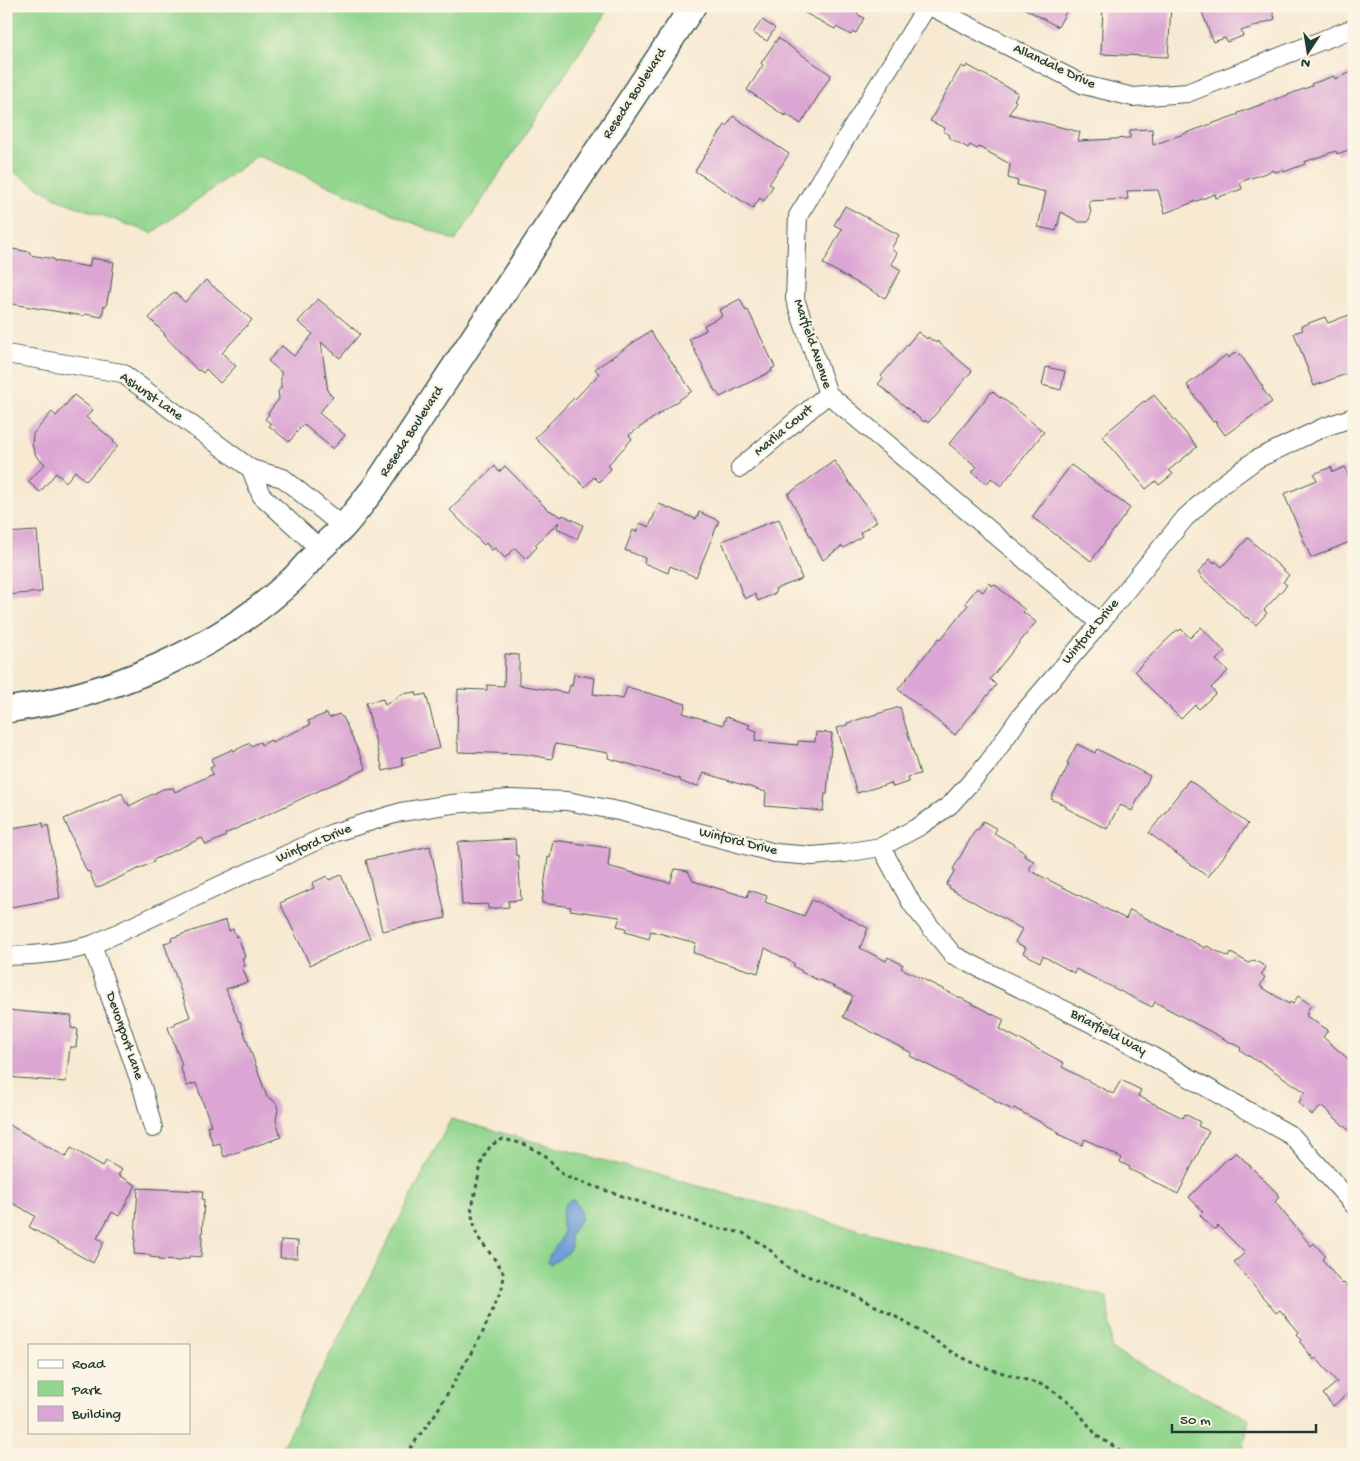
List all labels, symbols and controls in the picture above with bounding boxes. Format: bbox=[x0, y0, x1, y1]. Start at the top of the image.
north arrow bbox=[1282, 28, 1332, 78]
street label: Allandale Drive bbox=[1010, 40, 1099, 94]
street label: Reseda Boulevard bbox=[599, 44, 672, 143]
text: N bbox=[1300, 53, 1312, 72]
street label: Marfield Avenue bbox=[789, 297, 836, 392]
street label: Ashurst Lane bbox=[116, 369, 187, 425]
street label: Reseda Boulevard bbox=[376, 382, 449, 481]
street label: Marlia Court bbox=[751, 401, 818, 461]
street label: Winford Drive bbox=[1059, 595, 1124, 668]
street label: Winford Drive bbox=[274, 820, 355, 867]
street label: Winford Drive bbox=[697, 824, 780, 860]
street label: Devonport Lane bbox=[101, 989, 147, 1083]
street label: Briarfield Way bbox=[1066, 1005, 1149, 1060]
legend bbox=[28, 1344, 190, 1434]
text: Road bbox=[72, 1356, 106, 1374]
text: Park bbox=[71, 1382, 102, 1400]
scale bar bbox=[1172, 1401, 1316, 1433]
text: Building bbox=[71, 1406, 121, 1424]
text: 50 m bbox=[1180, 1412, 1211, 1430]

